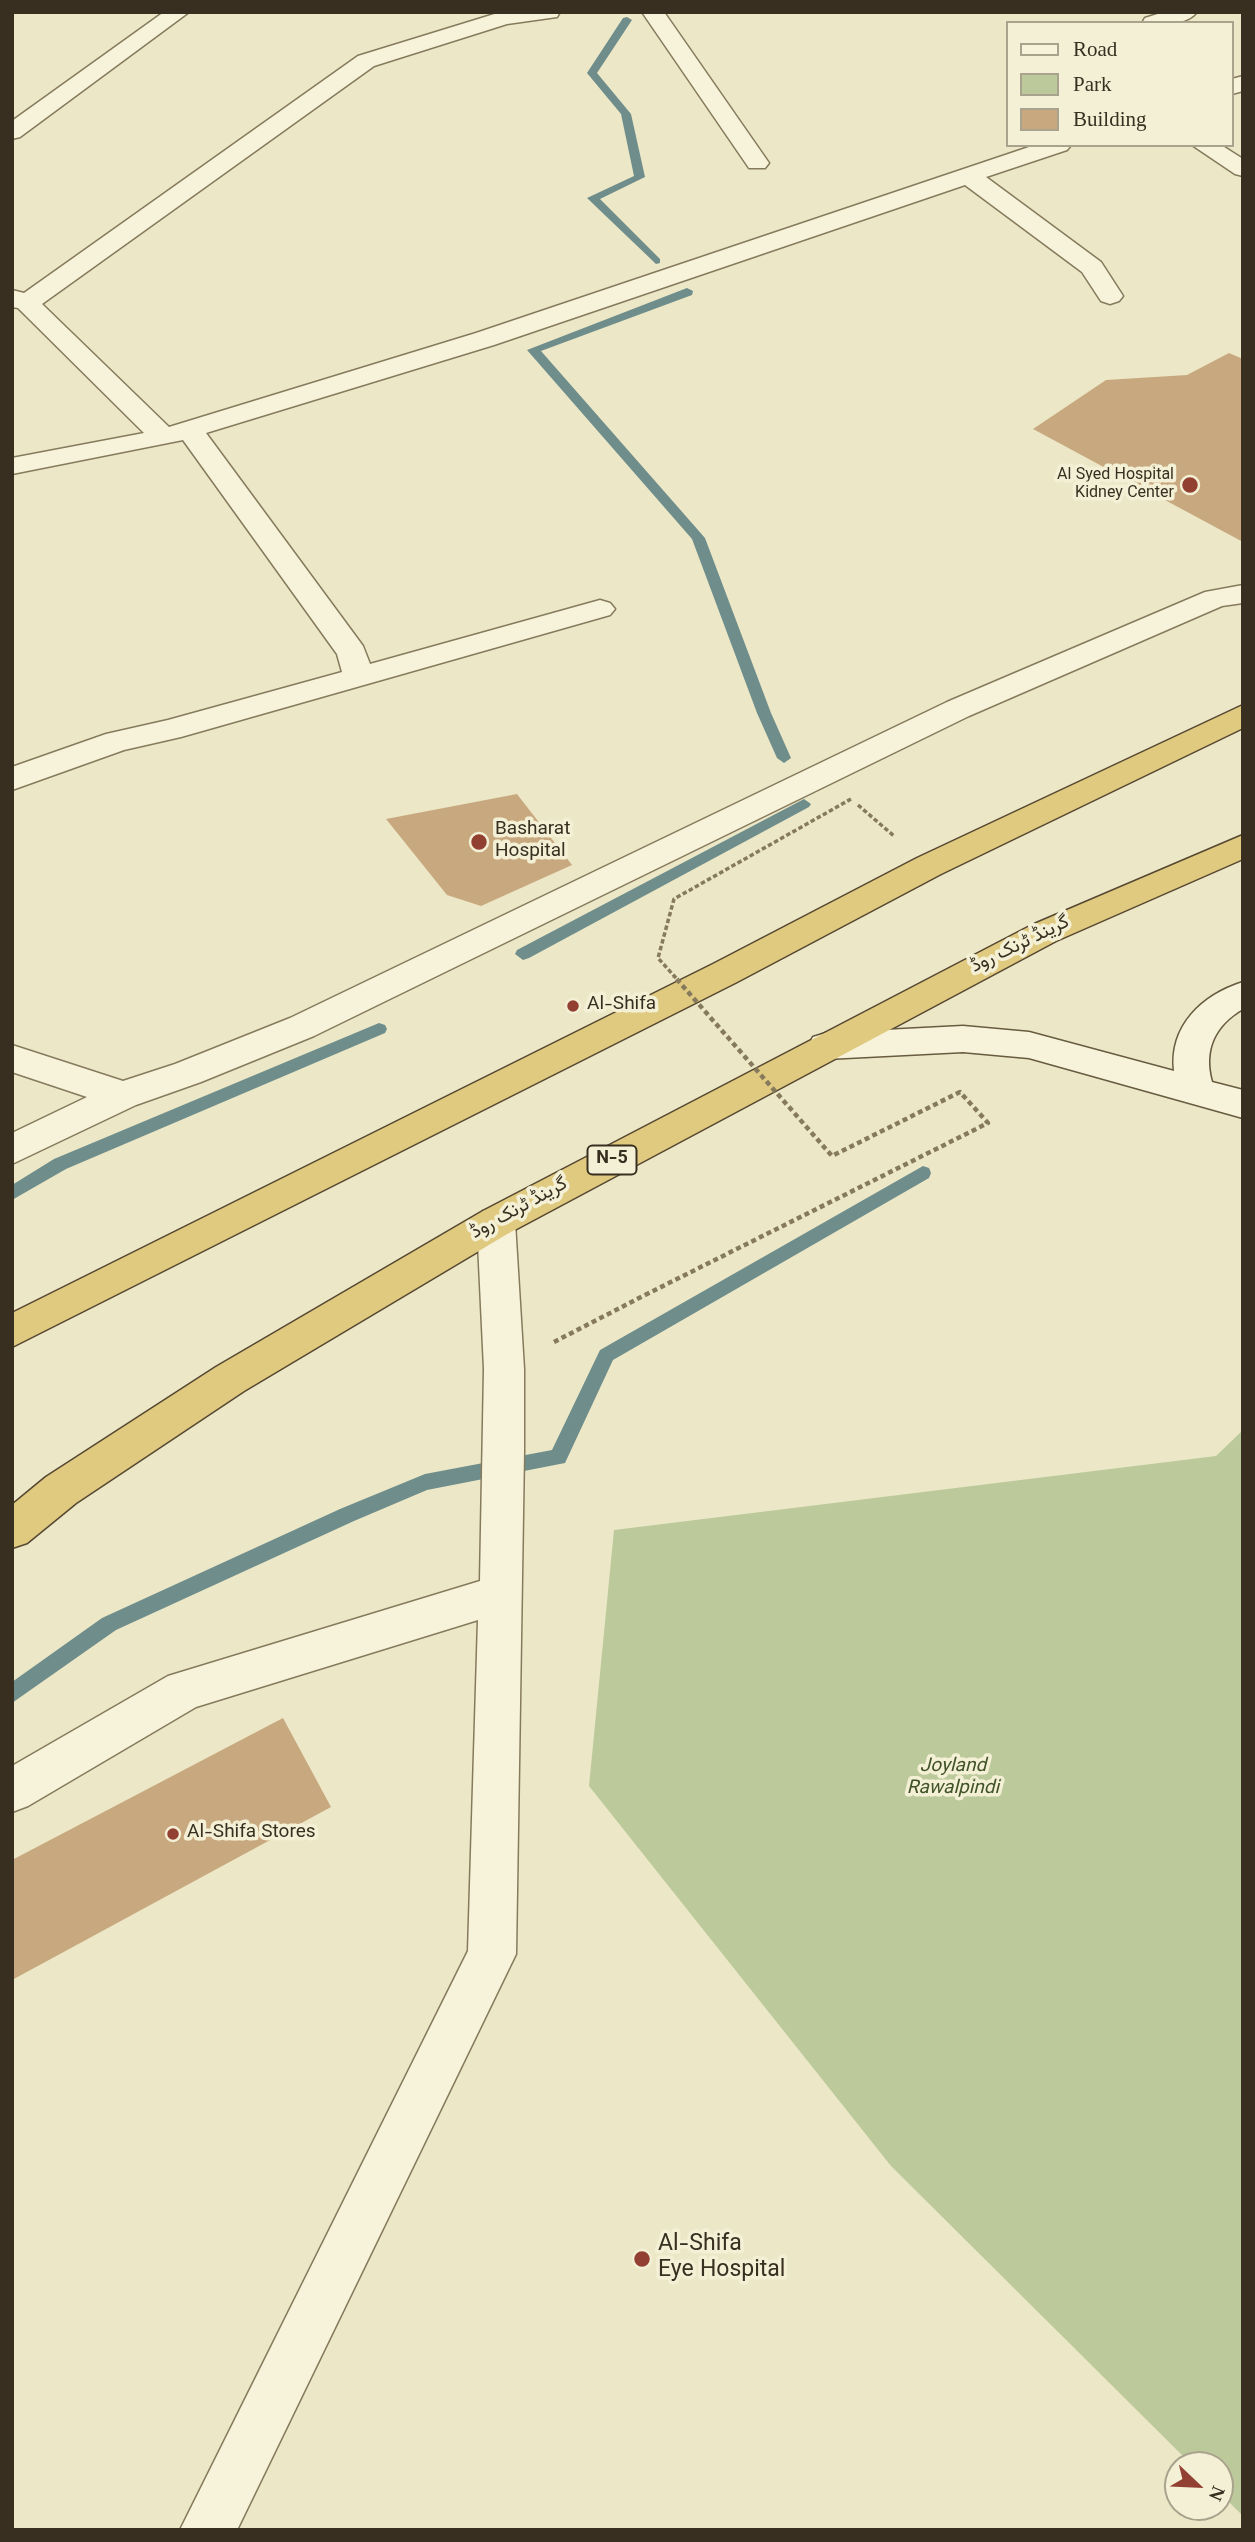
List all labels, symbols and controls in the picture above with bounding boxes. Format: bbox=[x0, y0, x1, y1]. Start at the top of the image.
legend bbox=[1006, 21, 1234, 147]
text: Road bbox=[1073, 37, 1117, 61]
text: Park bbox=[1073, 72, 1112, 96]
text: Building bbox=[1073, 107, 1147, 131]
place label: Al Syed Hospital Kidney Center bbox=[1057, 466, 1174, 504]
marker: Al Syed Hospital Kidney Center bbox=[1180, 475, 1200, 495]
place label: Basharat Hospital bbox=[495, 820, 570, 864]
marker: Basharat Hospital bbox=[469, 832, 489, 852]
street label: گرینڈ ٹرنک روڈ bbox=[968, 912, 1074, 980]
place label: Al-Shifa bbox=[587, 995, 656, 1017]
marker: Al-Shifa bbox=[565, 998, 581, 1014]
road number: N-5 bbox=[588, 1146, 636, 1175]
street label: گرینڈ ٹرنک روڈ bbox=[468, 1174, 572, 1246]
park label: Joyland Rawalpindi bbox=[907, 1757, 999, 1801]
place label: Al-Shifa Stores bbox=[187, 1823, 316, 1845]
marker: Al-Shifa Stores bbox=[165, 1826, 181, 1842]
place label: Al-Shifa Eye Hospital bbox=[658, 2232, 785, 2286]
marker: Al-Shifa Eye Hospital bbox=[632, 2249, 652, 2269]
north arrow bbox=[1164, 2451, 1234, 2521]
text: N bbox=[1205, 2483, 1229, 2504]

